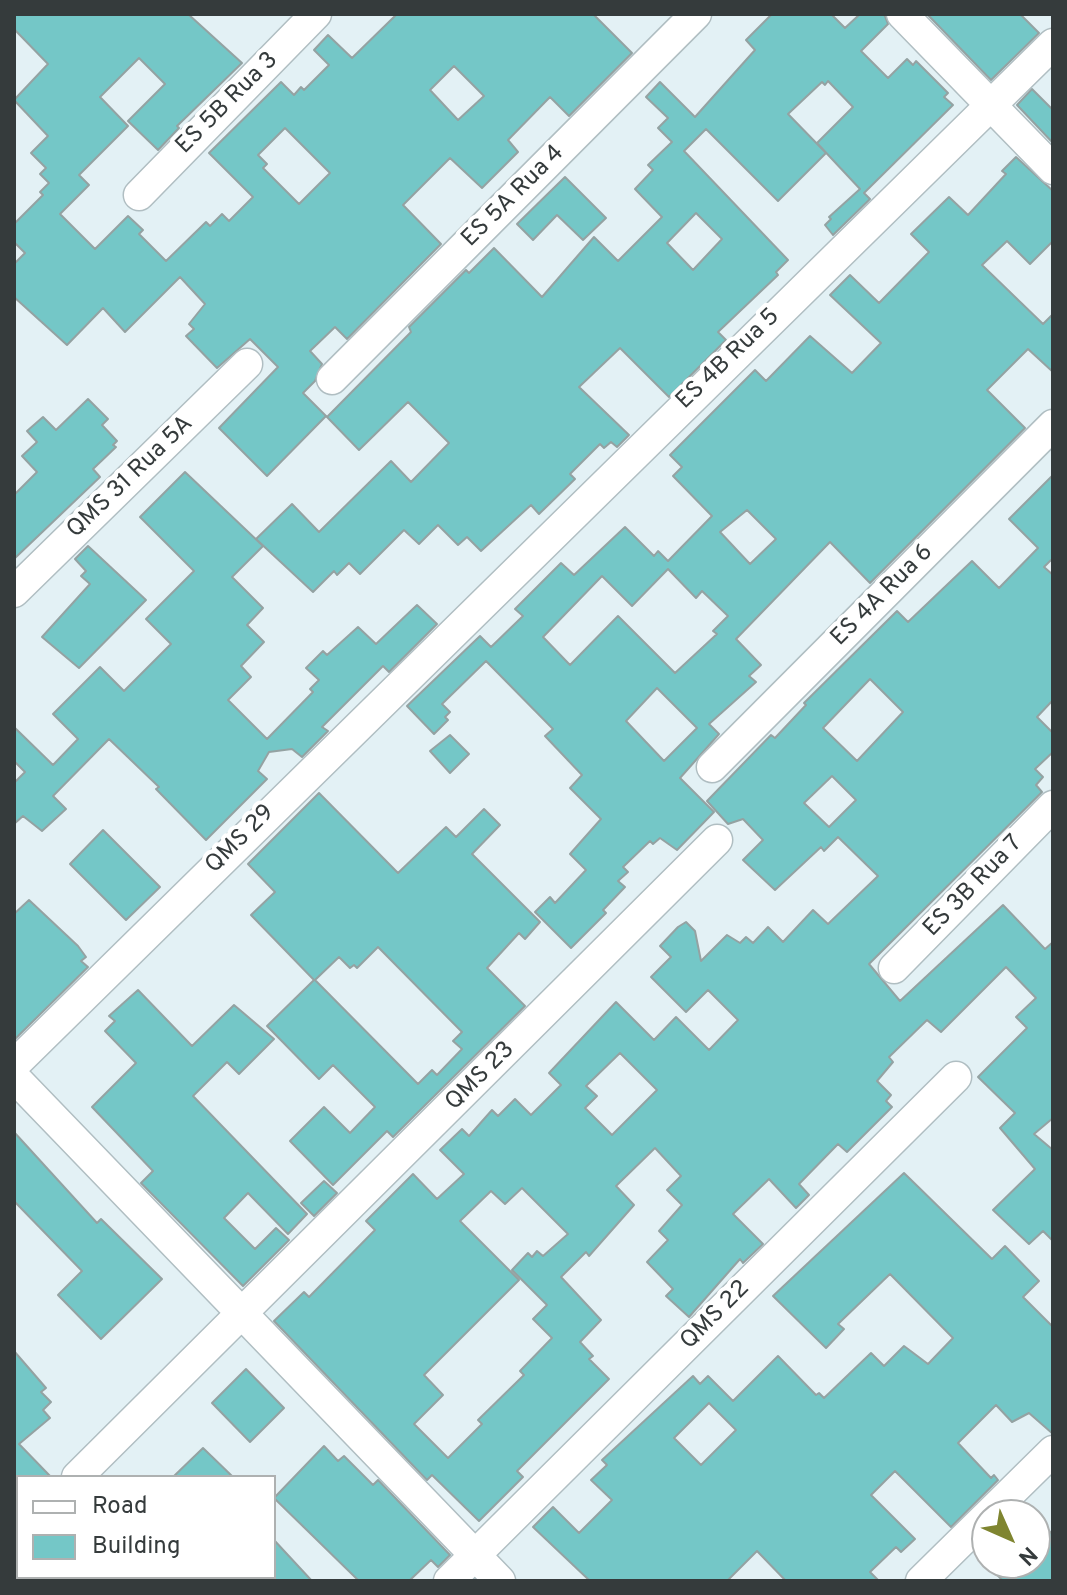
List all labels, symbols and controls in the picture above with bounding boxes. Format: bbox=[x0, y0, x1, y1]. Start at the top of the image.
street label: ES 5B Rua 3 bbox=[171, 47, 285, 161]
street label: ES 5A Rua 4 bbox=[457, 140, 571, 254]
street label: ES 4B Rua 5 bbox=[671, 303, 787, 417]
street label: QMS 31 Rua 5A bbox=[62, 411, 200, 545]
street label: ES 4A Rua 6 bbox=[826, 539, 940, 653]
street label: QMS 29 bbox=[201, 800, 281, 880]
street label: ES 3B Rua 7 bbox=[919, 830, 1029, 944]
street label: QMS 23 bbox=[440, 1036, 522, 1118]
street label: QMS 22 bbox=[675, 1275, 757, 1357]
legend bbox=[16, 1475, 276, 1579]
text: Road bbox=[92, 1492, 148, 1522]
north arrow bbox=[971, 1499, 1051, 1579]
text: Building bbox=[92, 1532, 181, 1562]
text: N bbox=[1012, 1540, 1042, 1570]

